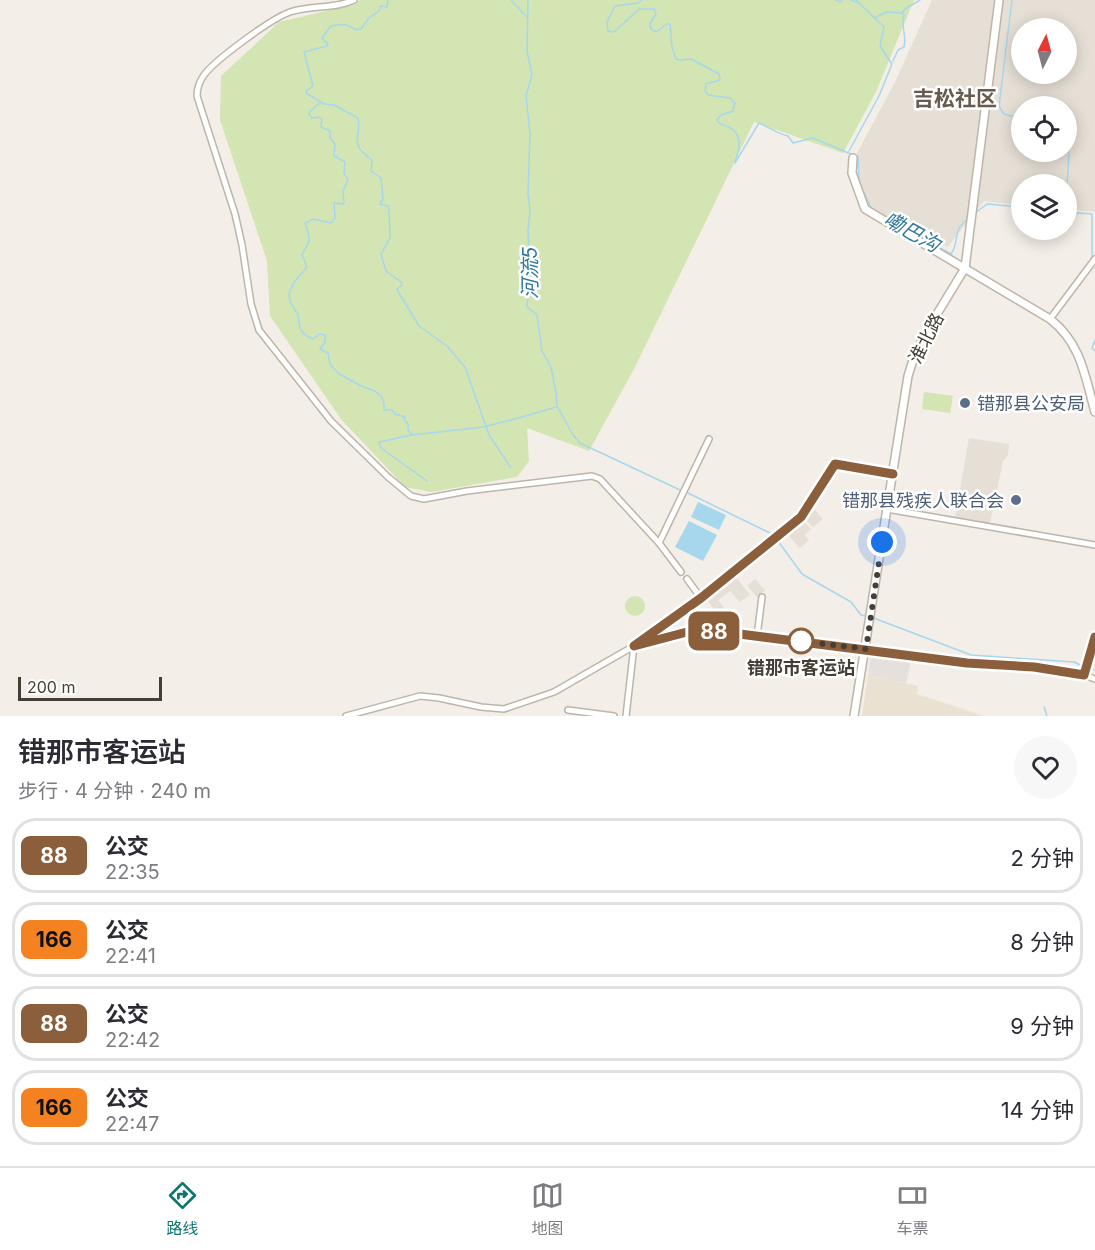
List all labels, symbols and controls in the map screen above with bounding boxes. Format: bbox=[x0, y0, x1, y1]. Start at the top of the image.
north arrow bbox=[1011, 18, 1077, 84]
map controls bbox=[1011, 18, 1077, 240]
district label: 吉松社区 bbox=[913, 86, 997, 111]
button: locate bbox=[1011, 96, 1077, 162]
button: layers bbox=[1011, 174, 1077, 240]
water label: 嘞巴沟 bbox=[880, 207, 946, 258]
water label: 河流5 bbox=[518, 247, 542, 299]
street label: 淮北路 bbox=[904, 309, 948, 367]
place label: 错那县公安局 bbox=[977, 393, 1085, 414]
marker: 错那县公安局 bbox=[958, 396, 972, 410]
place label: 错那县残疾人联合会 bbox=[842, 490, 1004, 511]
marker: 错那县残疾人联合会 bbox=[1009, 493, 1023, 507]
your location bbox=[867, 527, 897, 557]
line badge: 88 bbox=[687, 612, 741, 650]
text: 88 bbox=[700, 619, 728, 644]
marker: 错那市客运站 bbox=[788, 628, 814, 654]
place label: 错那市客运站 bbox=[747, 657, 855, 678]
scale bar bbox=[18, 674, 162, 702]
text: 200 m bbox=[27, 677, 75, 697]
text: 错那市客运站 bbox=[18, 735, 186, 769]
button: heart bbox=[1014, 736, 1077, 799]
text: 步行 · 4 分钟 · 240 m bbox=[18, 779, 211, 803]
text: 公交 bbox=[105, 833, 149, 859]
text: 88 bbox=[40, 843, 68, 868]
text: 2 分钟 bbox=[1010, 845, 1074, 871]
text: 22:35 bbox=[105, 860, 160, 884]
text: 公交 bbox=[105, 917, 149, 943]
text: 166 bbox=[36, 927, 72, 952]
text: 8 分钟 bbox=[1010, 929, 1074, 955]
text: 22:41 bbox=[105, 944, 156, 968]
text: 公交 bbox=[105, 1001, 149, 1027]
text: 88 bbox=[40, 1011, 68, 1036]
text: 9 分钟 bbox=[1010, 1013, 1074, 1039]
text: 22:42 bbox=[105, 1028, 160, 1052]
text: 公交 bbox=[105, 1085, 149, 1111]
text: 166 bbox=[36, 1095, 72, 1120]
text: 14 分钟 bbox=[1001, 1097, 1074, 1123]
text: 22:47 bbox=[105, 1112, 159, 1136]
tab: 路线 bbox=[166, 1179, 199, 1239]
tab: 地图 bbox=[531, 1179, 564, 1239]
tab: 车票 bbox=[896, 1179, 929, 1239]

